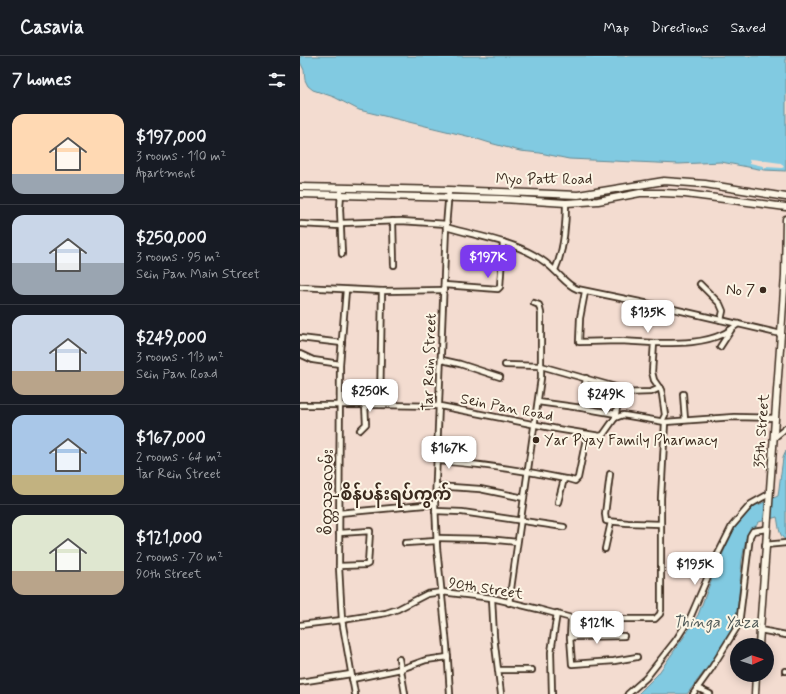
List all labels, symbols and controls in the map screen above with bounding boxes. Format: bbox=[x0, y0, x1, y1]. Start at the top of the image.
text: Casavia bbox=[20, 15, 84, 40]
text: Map bbox=[603, 19, 629, 37]
text: Directions bbox=[651, 19, 709, 37]
text: Saved bbox=[731, 19, 766, 37]
text: 7 homes bbox=[12, 69, 71, 91]
icon: filters bbox=[266, 69, 288, 91]
text: $197,000 bbox=[136, 126, 206, 148]
icon: home bbox=[44, 130, 92, 178]
text: 3 rooms · 110 m² bbox=[136, 148, 226, 165]
text: Apartment bbox=[136, 165, 195, 182]
street label: Myo Patt Road bbox=[496, 170, 592, 190]
text: $250,000 bbox=[136, 227, 207, 249]
icon: home bbox=[44, 231, 92, 279]
pin: $197K bbox=[460, 245, 516, 279]
text: 3 rooms · 95 m² bbox=[136, 249, 220, 266]
text: $197K bbox=[469, 249, 507, 266]
text: Sein Pan Main Street bbox=[136, 266, 260, 283]
place label: No 7 bbox=[726, 281, 755, 301]
marker: No 7 bbox=[758, 285, 768, 295]
pin: $135K bbox=[620, 300, 676, 334]
text: $135K bbox=[630, 304, 666, 321]
street label: Tar Rein Street bbox=[418, 313, 442, 411]
text: $249,000 bbox=[136, 327, 207, 349]
icon: home bbox=[44, 331, 92, 379]
text: 3 rooms · 113 m² bbox=[136, 349, 224, 366]
text: Sein Pan Road bbox=[136, 366, 218, 383]
pin: $250K bbox=[342, 379, 398, 413]
pin: $249K bbox=[578, 382, 634, 416]
text: $250K bbox=[351, 383, 389, 400]
text: $249K bbox=[587, 386, 625, 403]
street label: Sein Pan Road bbox=[459, 389, 555, 427]
street label: 35th Street bbox=[749, 393, 775, 469]
text: $167,000 bbox=[136, 427, 206, 449]
icon: home bbox=[44, 431, 92, 479]
place label: Yar Pyay Family Pharmacy bbox=[544, 431, 718, 451]
marker: Yar Pyay Family Pharmacy bbox=[531, 435, 541, 445]
pin: $167K bbox=[421, 436, 477, 470]
text: $167K bbox=[430, 440, 468, 457]
text: 2 rooms · 64 m² bbox=[136, 449, 222, 466]
street label: စိတ္တသုခလမ်း bbox=[316, 449, 340, 535]
text: Tar Rein Street bbox=[136, 466, 221, 483]
district label: စိန်ပန်းရပ်ကွက် bbox=[341, 482, 452, 508]
text: $121,000 bbox=[136, 527, 202, 549]
icon: home bbox=[44, 531, 92, 579]
text: 2 rooms · 70 m² bbox=[136, 549, 223, 566]
pin: $195K bbox=[667, 552, 723, 586]
text: $195K bbox=[676, 556, 714, 573]
text: 90th Street bbox=[136, 566, 202, 583]
street label: 90th Street bbox=[447, 573, 525, 605]
pin: $121K bbox=[569, 611, 625, 645]
water label: Thinga Yaza bbox=[673, 612, 759, 633]
text: $121K bbox=[580, 615, 614, 632]
north arrow bbox=[730, 638, 774, 682]
map controls bbox=[730, 638, 774, 682]

